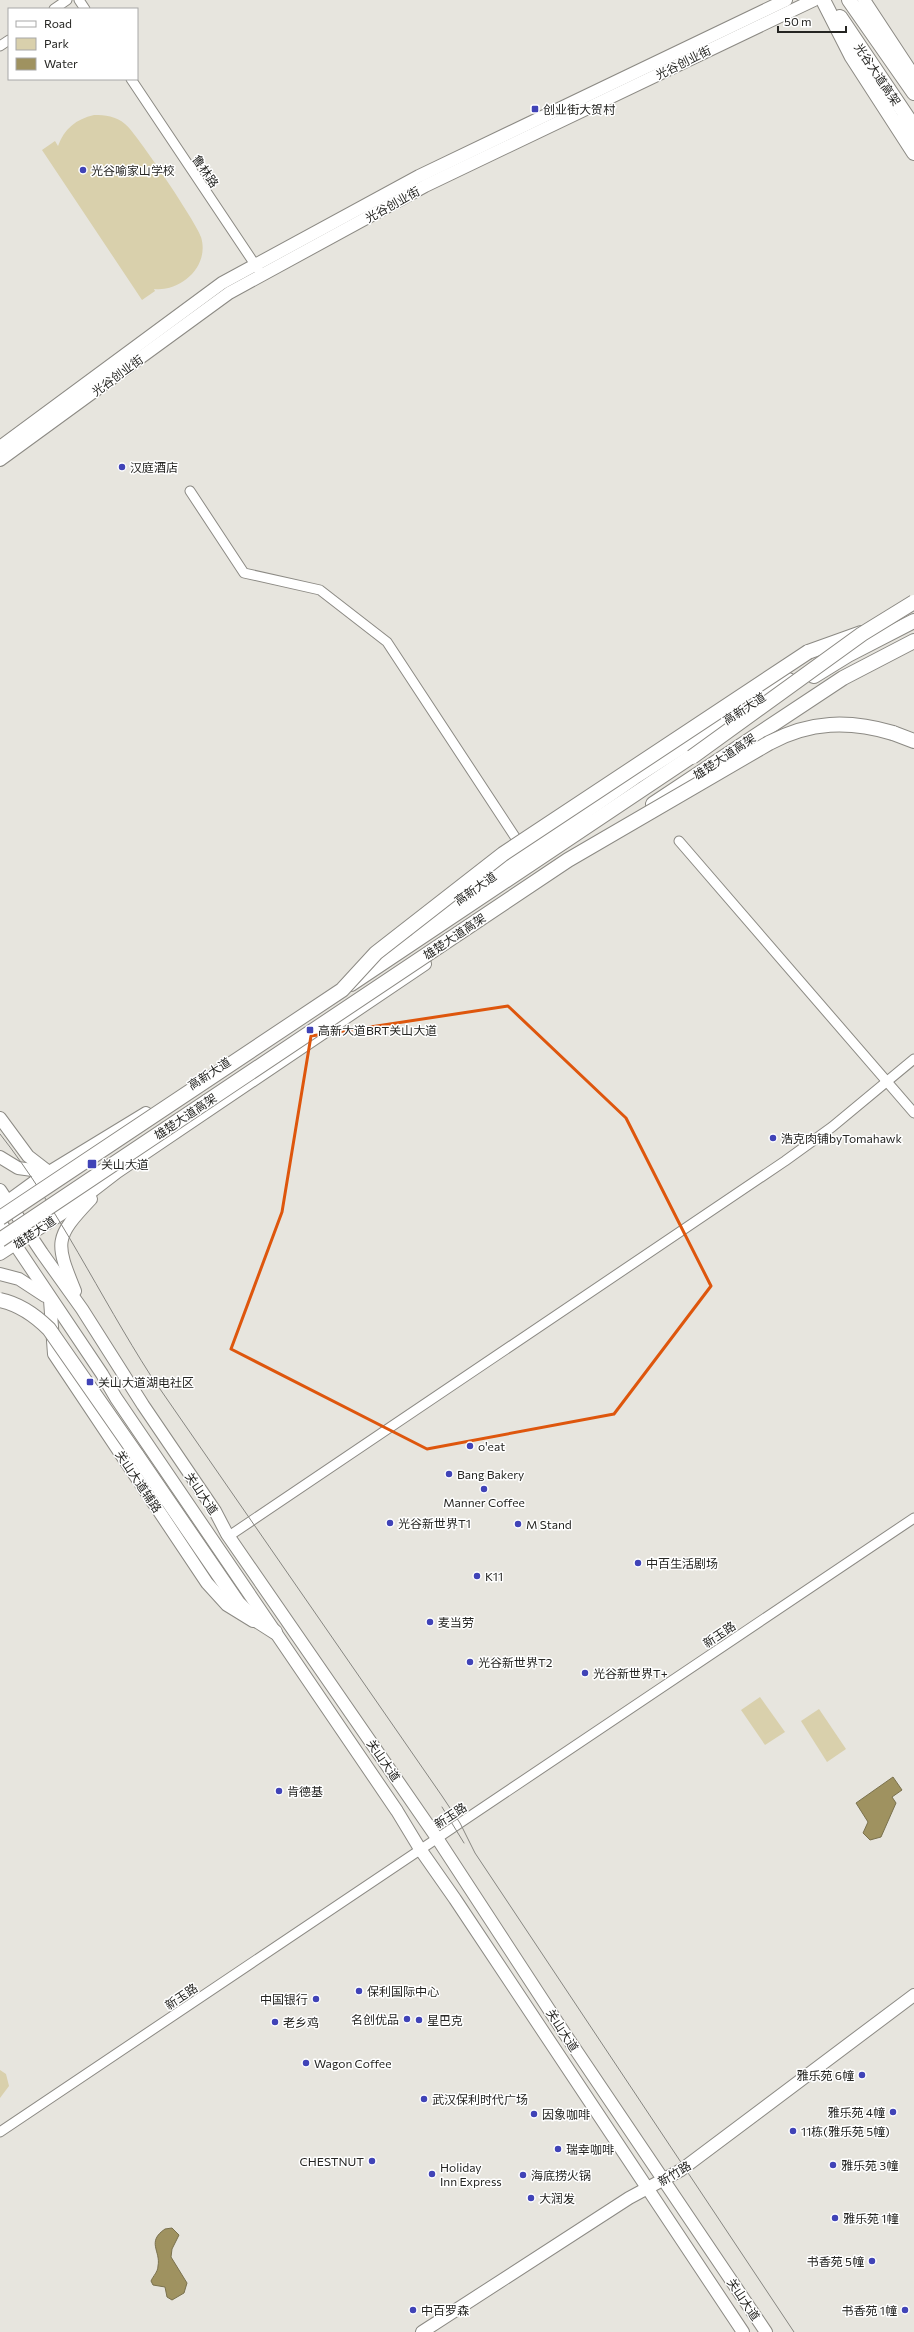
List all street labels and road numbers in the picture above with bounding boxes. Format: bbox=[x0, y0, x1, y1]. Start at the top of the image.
street label: 光谷大道高架 bbox=[852, 40, 904, 108]
street label: 光谷创业街 bbox=[653, 43, 713, 81]
street label: 鲁林路 bbox=[190, 152, 222, 190]
street label: 光谷创业街 bbox=[362, 183, 422, 225]
street label: 光谷创业街 bbox=[89, 352, 145, 398]
street label: 高新大道 bbox=[720, 689, 768, 727]
street label: 雄楚大道高架 bbox=[690, 730, 758, 782]
street label: 高新大道 bbox=[451, 868, 499, 908]
street label: 雄楚大道高架 bbox=[420, 910, 488, 962]
street label: 高新大道 bbox=[185, 1054, 233, 1092]
street label: 雄楚大道高架 bbox=[151, 1090, 219, 1142]
street label: 雄楚大道 bbox=[10, 1213, 58, 1251]
street label: 关山大道辅路 bbox=[113, 1447, 165, 1515]
street label: 关山大道 bbox=[183, 1469, 221, 1517]
street label: 新玉路 bbox=[700, 1618, 738, 1650]
street label: 关山大道 bbox=[364, 1736, 404, 1784]
street label: 新玉路 bbox=[431, 1799, 469, 1831]
street label: 新玉路 bbox=[162, 1980, 200, 2012]
street label: 关山大道 bbox=[544, 2006, 582, 2054]
street label: 新竹路 bbox=[655, 2158, 693, 2188]
street label: 关山大道 bbox=[725, 2275, 763, 2323]

